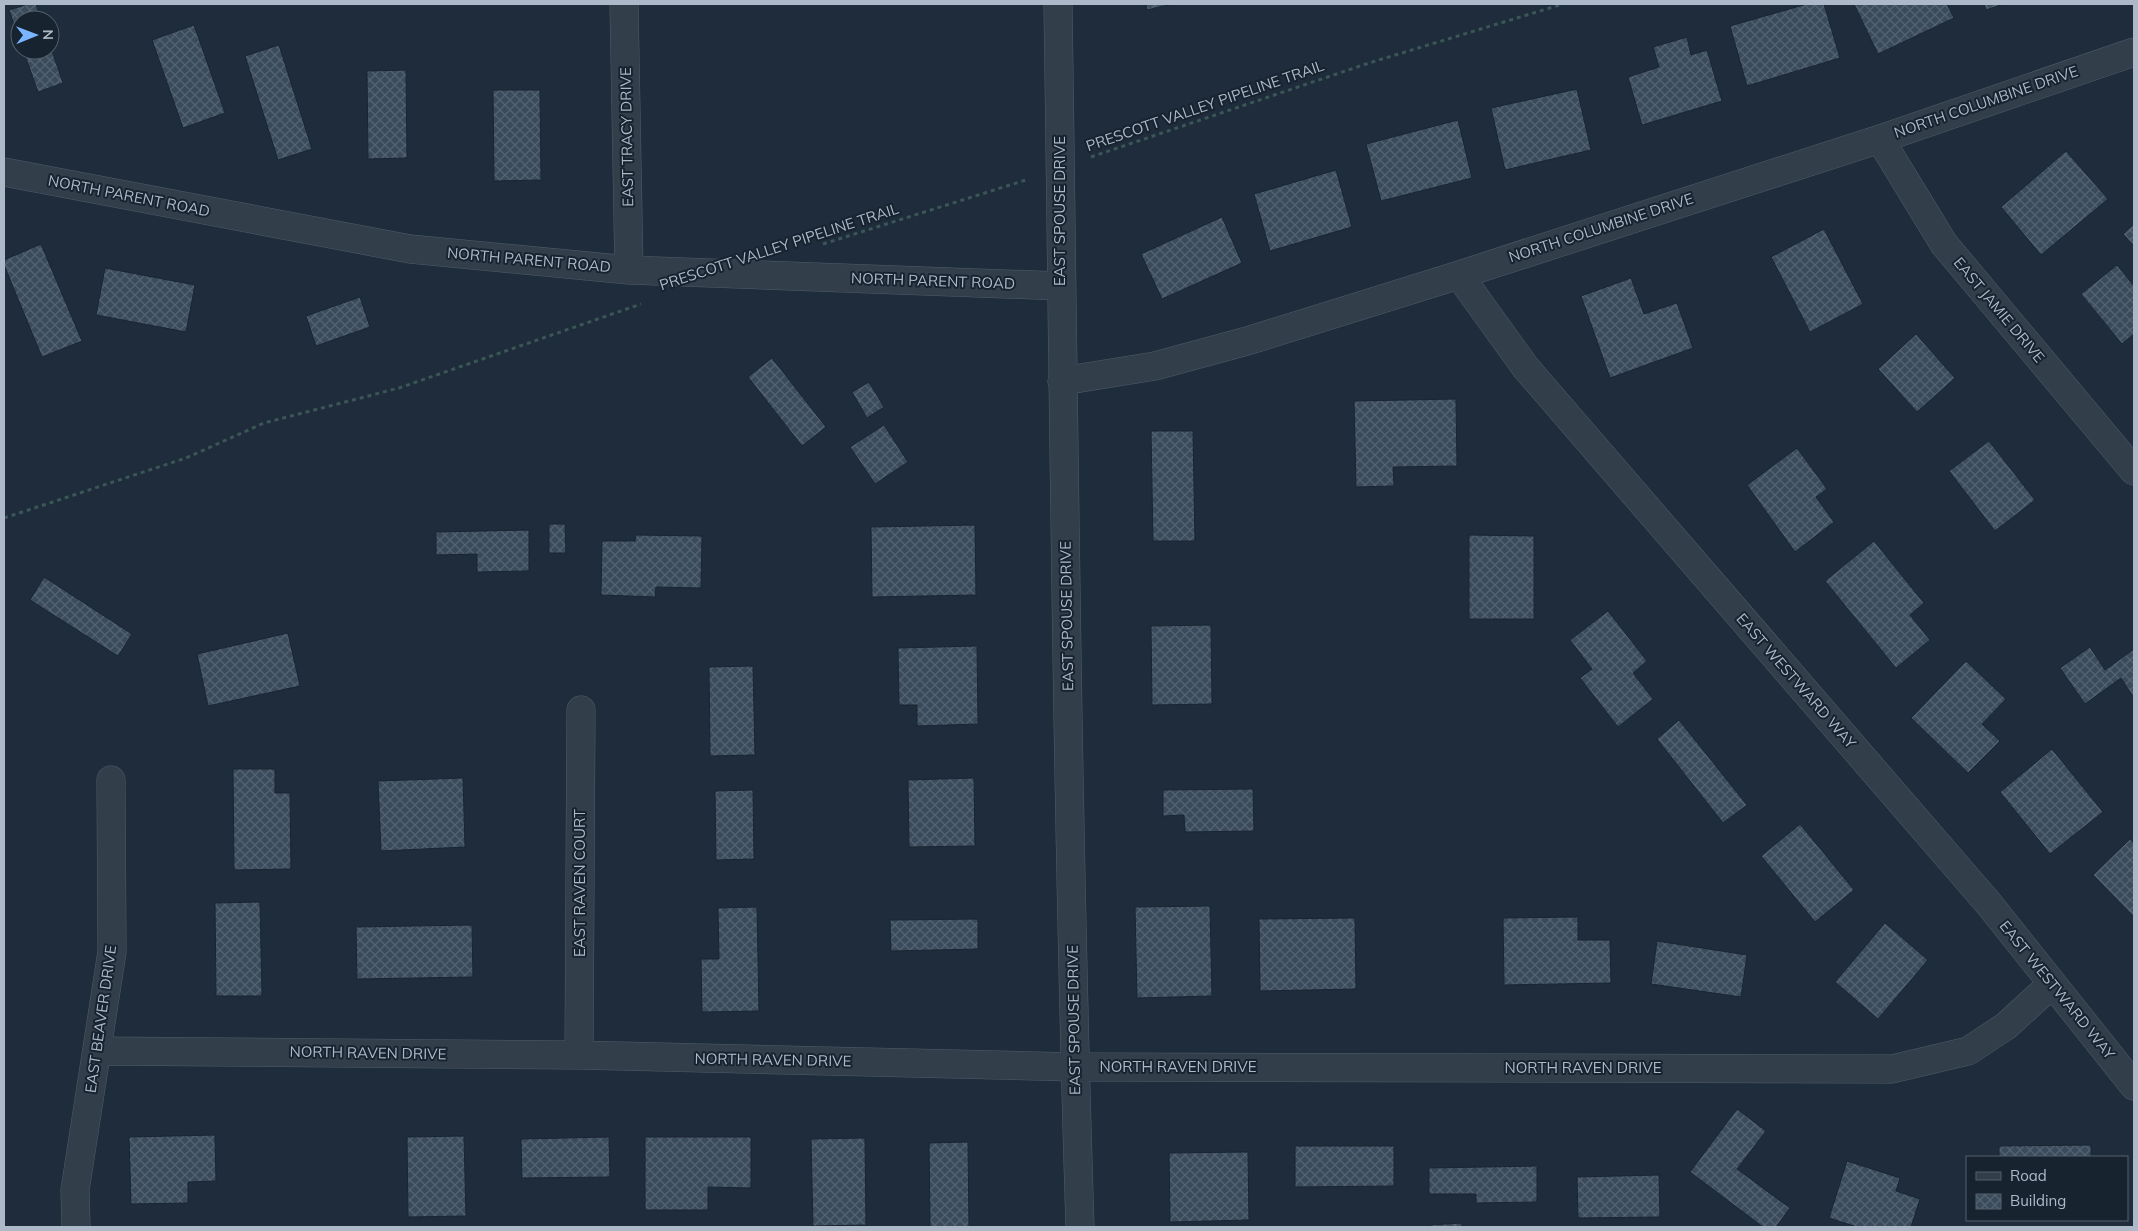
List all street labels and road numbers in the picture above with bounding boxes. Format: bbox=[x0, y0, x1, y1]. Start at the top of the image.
street label: PRESCOTT VALLEY PIPELINE TRAIL bbox=[1083, 56, 1326, 155]
street label: NORTH COLUMBINE DRIVE bbox=[1891, 61, 2080, 142]
street label: EAST TRACY DRIVE bbox=[616, 67, 637, 207]
street label: EAST SPOUSE DRIVE bbox=[1050, 136, 1069, 286]
street label: NORTH PARENT ROAD bbox=[47, 171, 212, 221]
street label: NORTH COLUMBINE DRIVE bbox=[1506, 189, 1696, 266]
street label: PRESCOTT VALLEY PIPELINE TRAIL bbox=[657, 199, 901, 294]
street label: NORTH PARENT ROAD bbox=[446, 243, 612, 276]
street label: EAST JAMIE DRIVE bbox=[1950, 253, 2049, 366]
street label: NORTH PARENT ROAD bbox=[851, 268, 1015, 293]
street label: EAST SPOUSE DRIVE bbox=[1056, 541, 1077, 691]
street label: EAST WESTWARD WAY bbox=[1733, 609, 1861, 753]
street label: EAST RAVEN COURT bbox=[570, 809, 589, 957]
street label: EAST WESTWARD WAY bbox=[1996, 917, 2120, 1063]
street label: EAST BEAVER DRIVE bbox=[81, 944, 120, 1094]
street label: EAST SPOUSE DRIVE bbox=[1063, 945, 1084, 1095]
street label: NORTH RAVEN DRIVE bbox=[289, 1042, 447, 1063]
street label: NORTH RAVEN DRIVE bbox=[694, 1049, 852, 1070]
street label: NORTH RAVEN DRIVE bbox=[1100, 1057, 1257, 1076]
street label: NORTH RAVEN DRIVE bbox=[1505, 1058, 1662, 1077]

